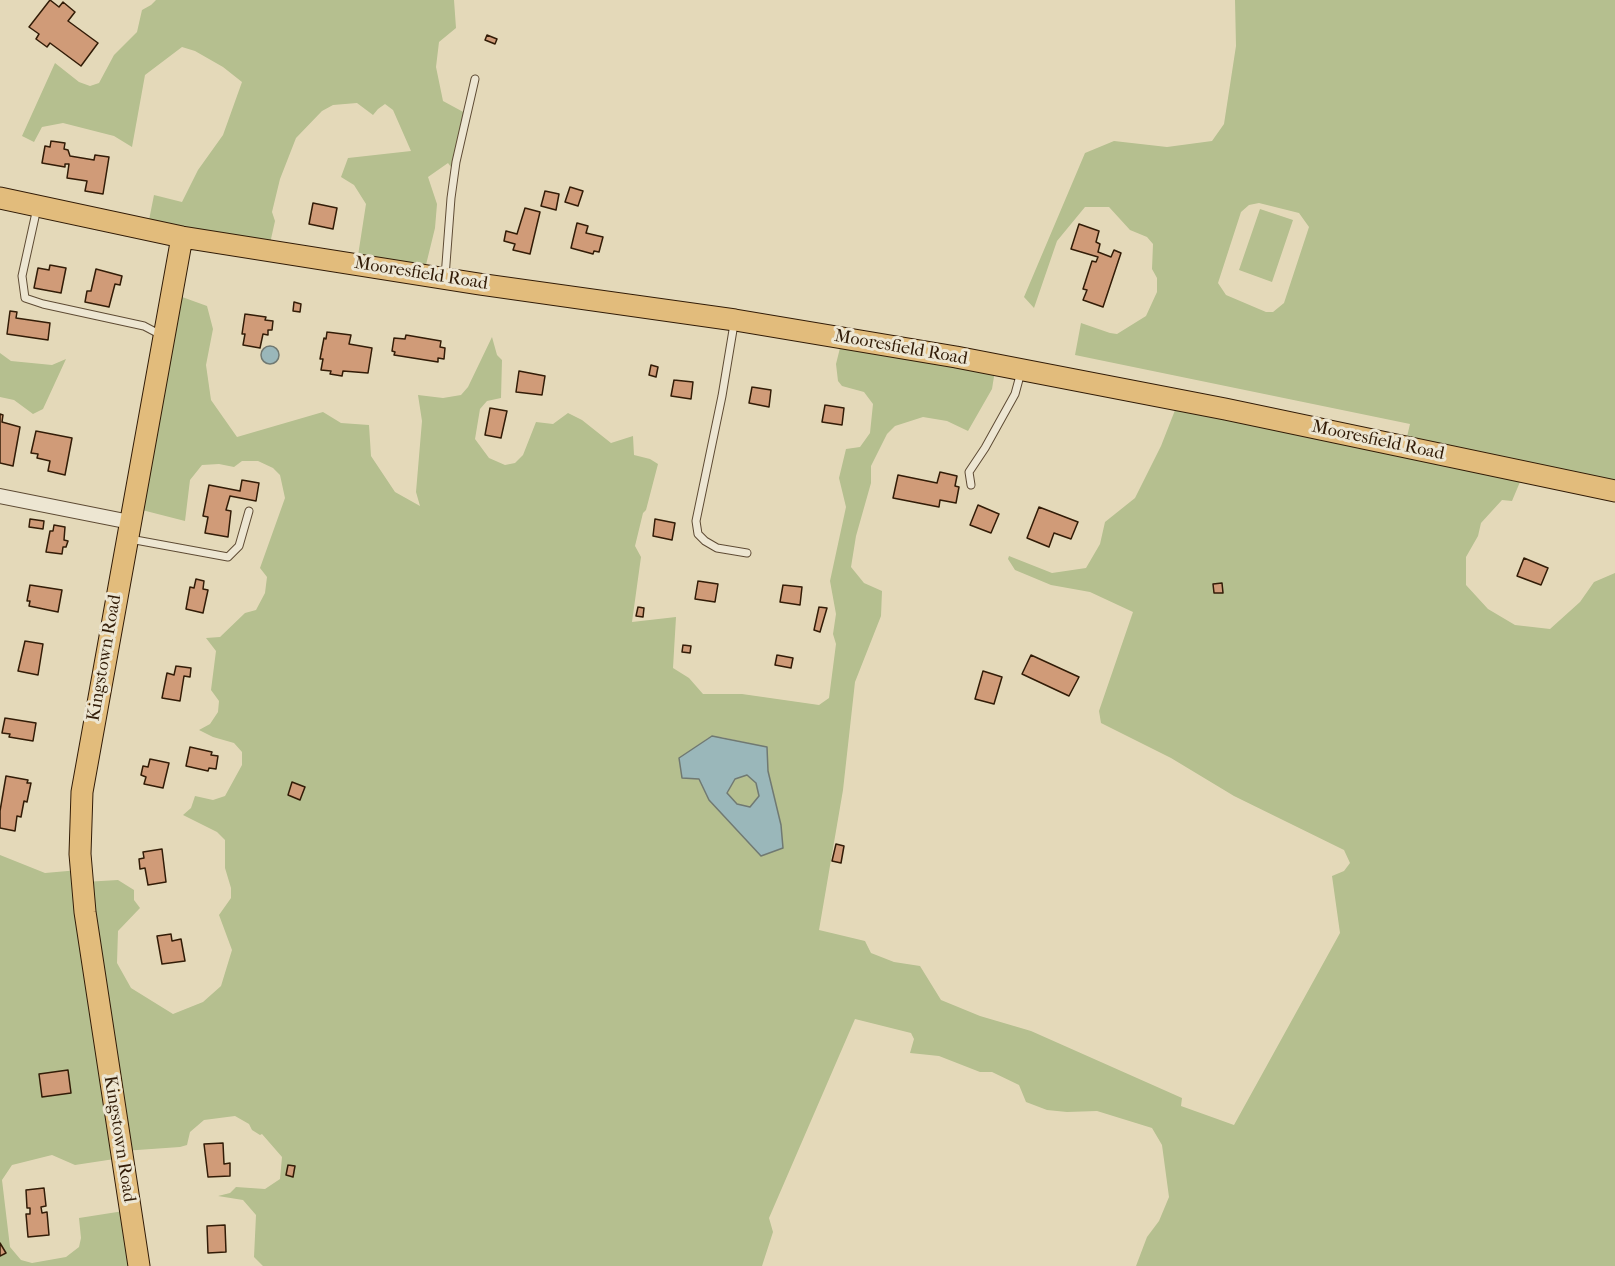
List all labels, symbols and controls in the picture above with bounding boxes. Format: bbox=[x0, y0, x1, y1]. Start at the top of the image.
street label: Mooresfield Road bbox=[353, 253, 489, 295]
street label: Mooresfield Road bbox=[833, 326, 969, 370]
street label: Mooresfield Road bbox=[1310, 416, 1446, 466]
street label: Kingstown Road bbox=[83, 593, 127, 723]
street label: Kingstown Road bbox=[98, 1074, 140, 1204]

